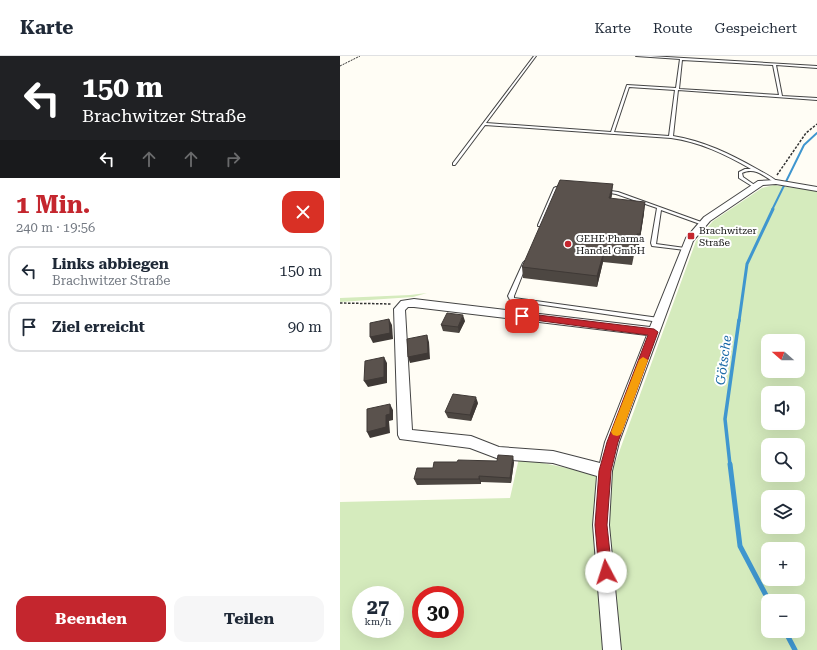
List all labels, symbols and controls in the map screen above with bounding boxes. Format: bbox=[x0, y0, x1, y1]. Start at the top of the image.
text: Karte bbox=[20, 16, 74, 39]
text: Karte bbox=[595, 20, 631, 36]
text: Route bbox=[653, 20, 693, 36]
text: Gespeichert bbox=[715, 20, 797, 36]
text: 150 m bbox=[82, 71, 163, 104]
icon: left bbox=[16, 72, 68, 124]
text: Brachwitzer Straße bbox=[82, 105, 246, 126]
icon: left bbox=[96, 148, 118, 170]
icon: ahead bbox=[138, 148, 160, 170]
icon: ahead bbox=[180, 148, 202, 170]
icon: right bbox=[222, 148, 244, 170]
text: 1 Min. bbox=[16, 191, 90, 219]
button: close bbox=[282, 191, 324, 233]
text: 240 m · 19:56 bbox=[16, 220, 95, 235]
place label: Brachwitzer Straße bbox=[699, 225, 757, 248]
marker: Brachwitzer Straße bbox=[686, 231, 696, 241]
place label: GEHE Pharma Handel GmbH bbox=[576, 233, 645, 256]
marker: GEHE Pharma Handel GmbH bbox=[563, 239, 573, 249]
text: Links abbiegen bbox=[52, 255, 169, 273]
icon: left bbox=[18, 260, 40, 282]
text: 150 m bbox=[279, 262, 322, 280]
text: Brachwitzer Straße bbox=[52, 273, 171, 288]
pin bbox=[505, 299, 539, 333]
icon: arrive bbox=[511, 305, 533, 327]
icon: arrive bbox=[18, 316, 40, 338]
text: Ziel erreicht bbox=[52, 318, 145, 336]
text: 90 m bbox=[288, 318, 322, 336]
water label: Götsche bbox=[713, 334, 734, 386]
north arrow bbox=[761, 334, 805, 378]
map controls bbox=[761, 334, 805, 638]
button: sound bbox=[761, 386, 805, 430]
button: search bbox=[761, 438, 805, 482]
button: layers bbox=[761, 490, 805, 534]
button: + bbox=[761, 542, 805, 586]
position arrow bbox=[585, 551, 627, 593]
speed limit sign: 30 bbox=[412, 586, 464, 638]
button: − bbox=[761, 594, 805, 638]
text: 27 bbox=[367, 595, 389, 619]
button: Beenden bbox=[16, 596, 166, 642]
button: Teilen bbox=[174, 596, 324, 642]
text: km/h bbox=[365, 616, 391, 627]

